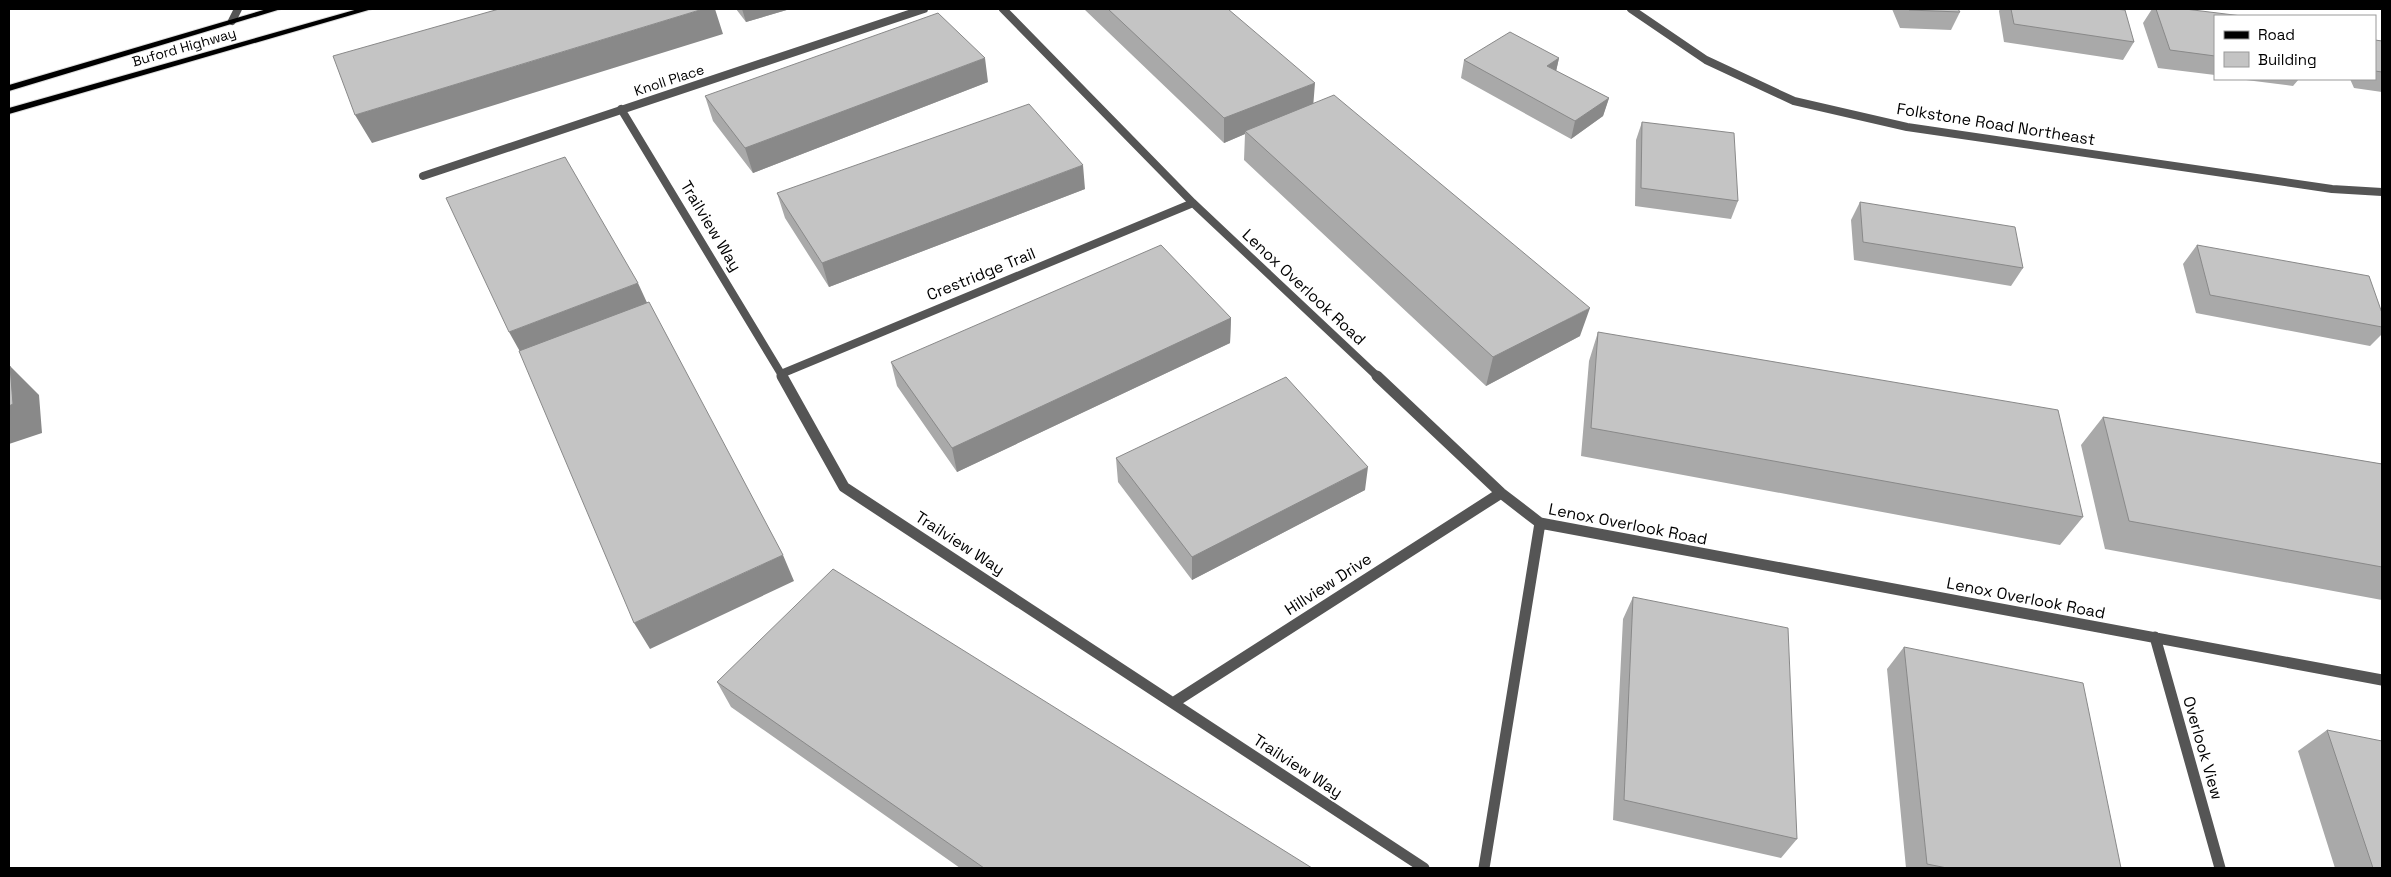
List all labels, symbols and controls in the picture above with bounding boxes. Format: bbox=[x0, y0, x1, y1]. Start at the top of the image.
legend bbox=[2214, 15, 2376, 80]
street label: Buford Highway bbox=[130, 24, 238, 70]
text: Road bbox=[2258, 25, 2295, 44]
text: Building bbox=[2258, 50, 2317, 69]
street label: Knoll Place bbox=[632, 60, 706, 100]
street label: Folkstone Road Northeast bbox=[1895, 98, 2097, 150]
street label: Trailview Way bbox=[676, 177, 746, 275]
street label: Lenox Overlook Road bbox=[1238, 224, 1370, 350]
street label: Crestridge Trail bbox=[923, 243, 1039, 305]
street label: Lenox Overlook Road bbox=[1547, 498, 1709, 550]
street label: Trailview Way bbox=[911, 506, 1009, 580]
street label: Hillview Drive bbox=[1281, 548, 1375, 620]
street label: Lenox Overlook Road bbox=[1945, 572, 2107, 624]
street label: Overlook View bbox=[2178, 694, 2228, 802]
street label: Trailview Way bbox=[1249, 729, 1347, 803]

